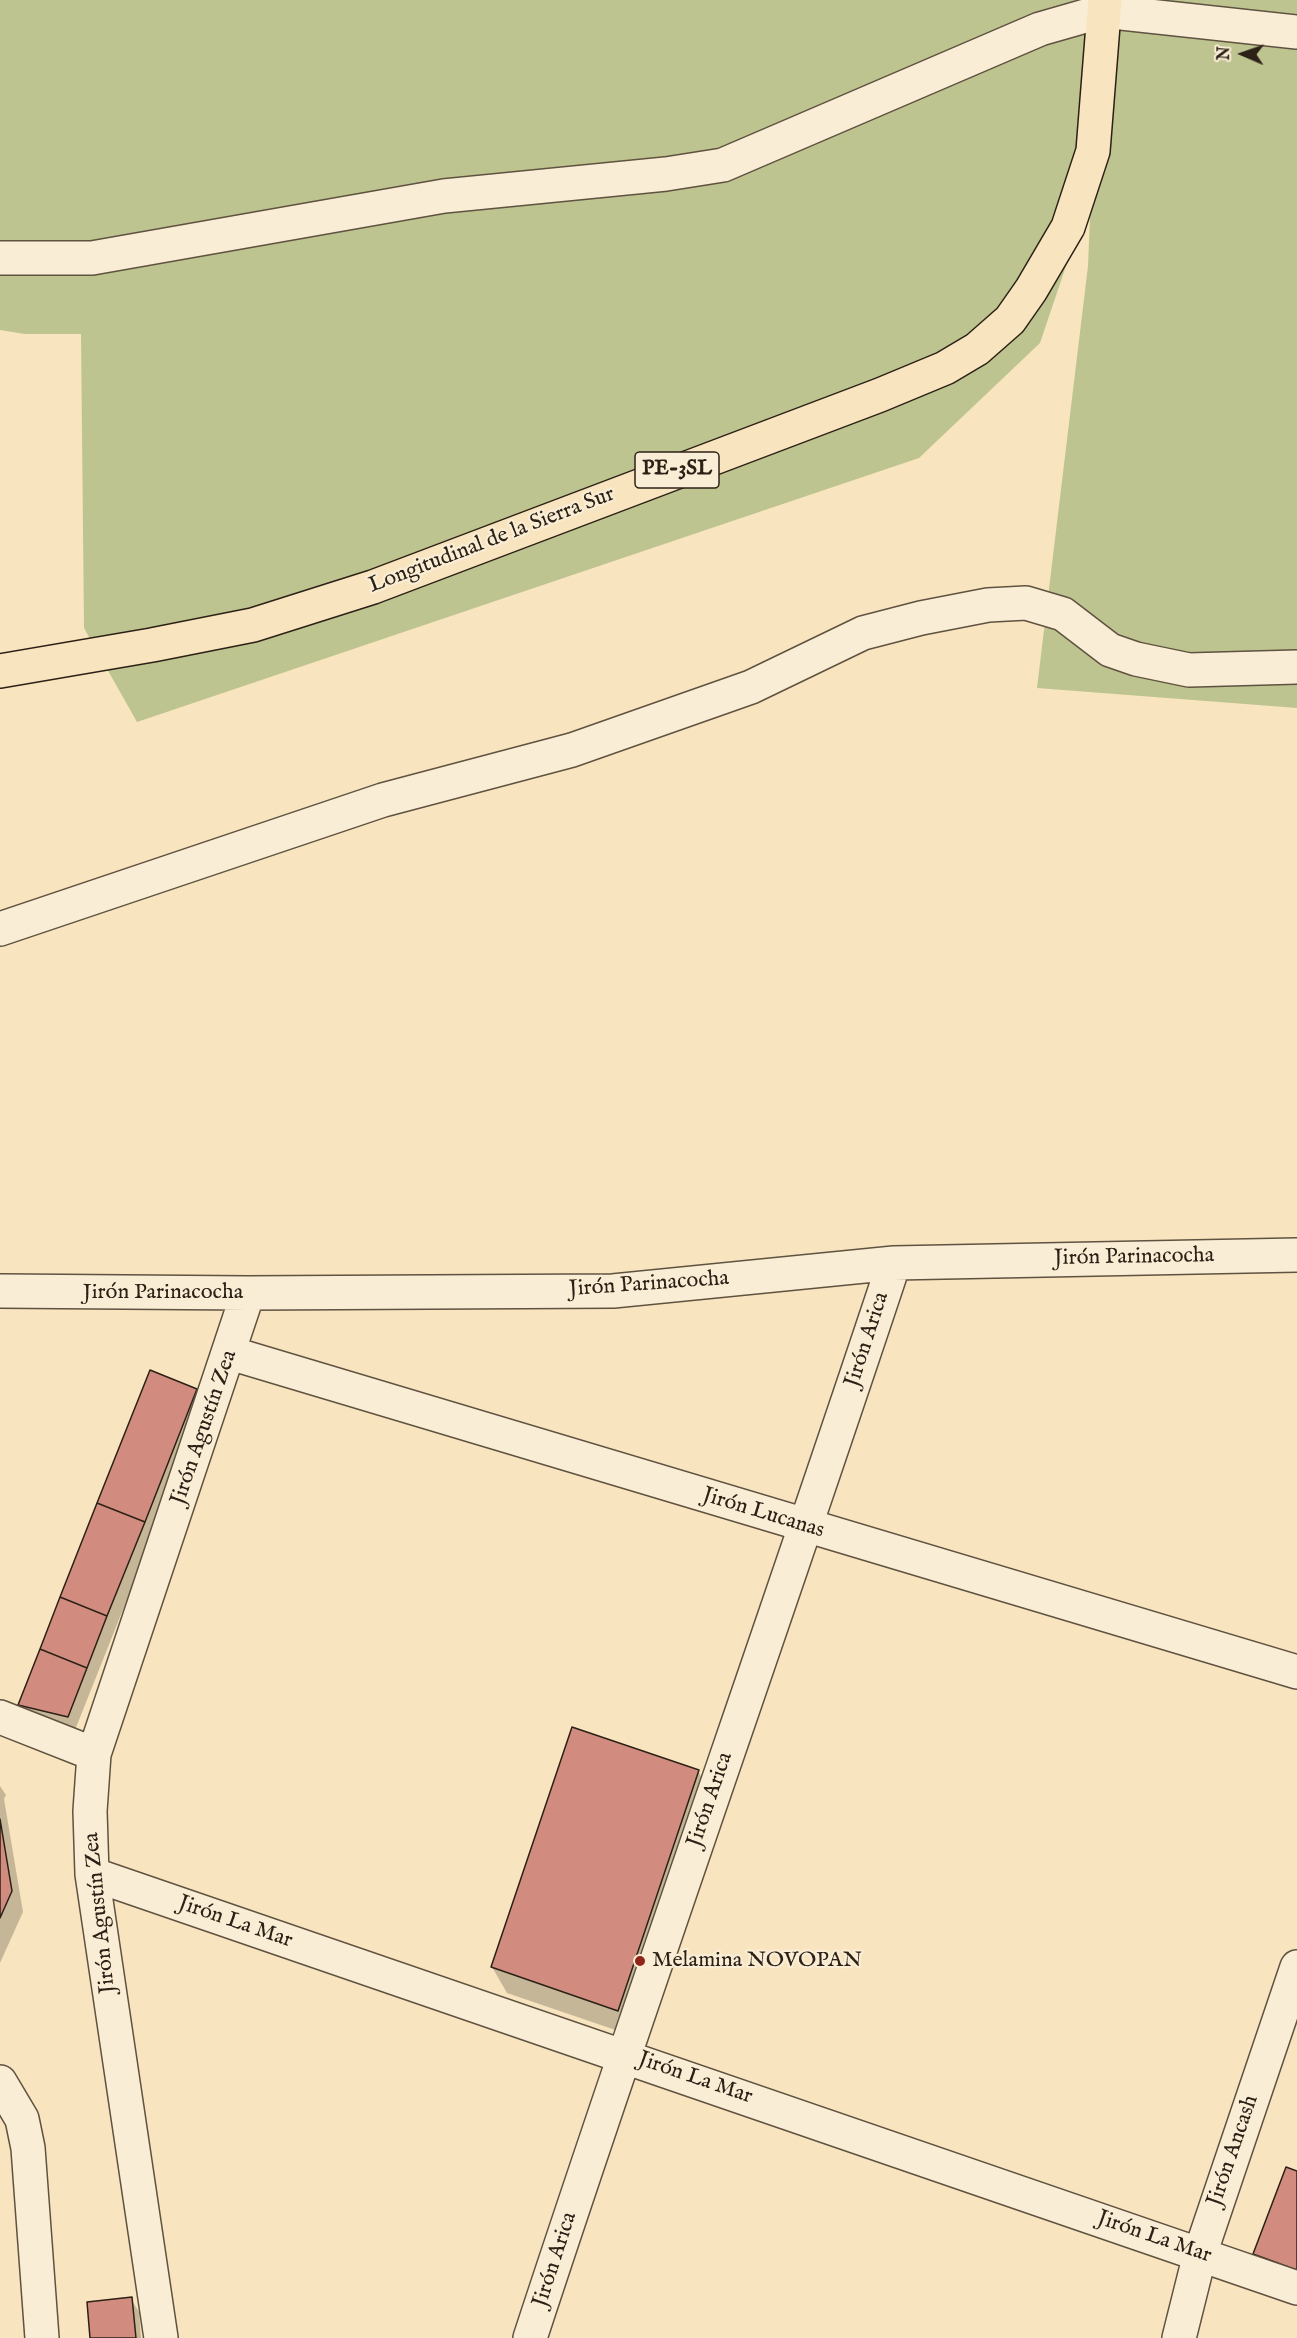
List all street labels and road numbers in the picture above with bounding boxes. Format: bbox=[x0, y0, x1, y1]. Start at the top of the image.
road number: PE-3SL bbox=[635, 452, 719, 488]
street label: Longitudinal de la Sierra Sur bbox=[365, 482, 619, 600]
street label: Jirón Parinacocha bbox=[1054, 1243, 1214, 1273]
street label: Jirón Parinacocha bbox=[568, 1266, 730, 1304]
street label: Jirón Parinacocha bbox=[83, 1280, 243, 1306]
street label: Jirón Arica bbox=[840, 1289, 896, 1391]
street label: Jirón Agustín Zea bbox=[166, 1347, 244, 1509]
street label: Jirón Lucanas bbox=[699, 1483, 827, 1545]
street label: Jirón Arica bbox=[682, 1749, 740, 1851]
street label: Jirón Agustín Zea bbox=[79, 1831, 123, 1995]
street label: Jirón La Mar bbox=[174, 1891, 296, 1955]
street label: Jirón La Mar bbox=[634, 2047, 756, 2111]
street label: Jirón Ancash bbox=[1203, 2092, 1265, 2210]
street label: Jirón La Mar bbox=[1093, 2206, 1215, 2270]
street label: Jirón Arica bbox=[528, 2209, 584, 2311]

